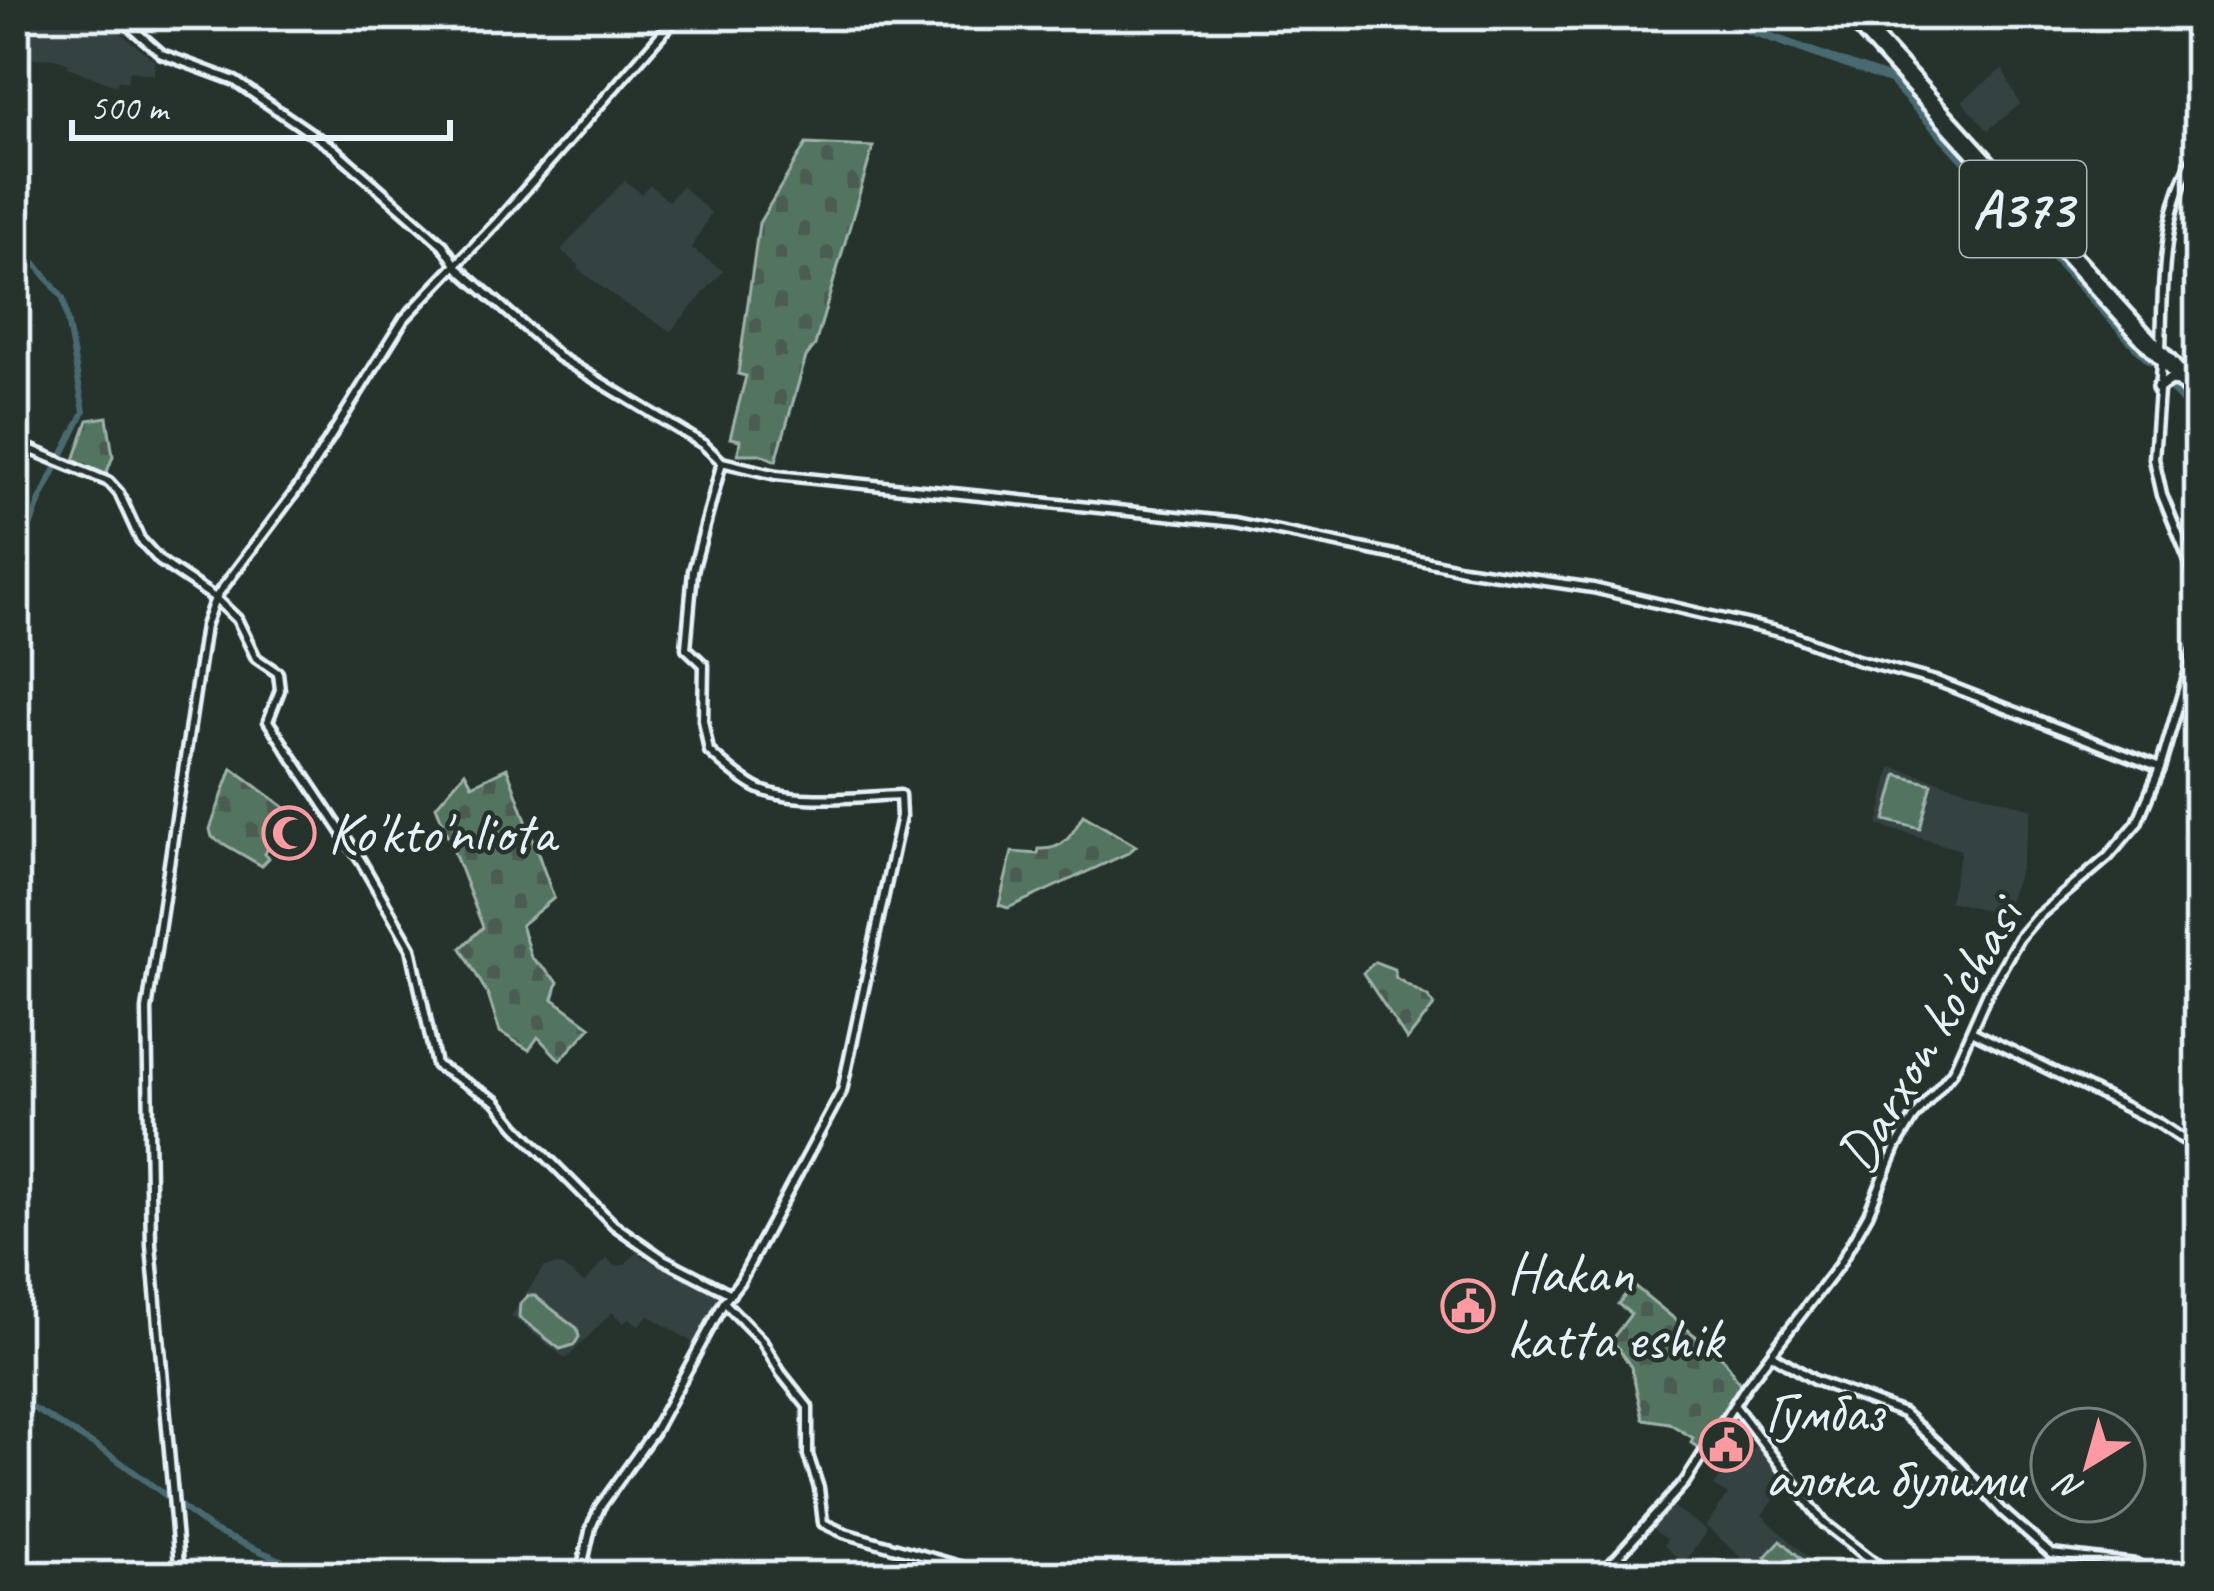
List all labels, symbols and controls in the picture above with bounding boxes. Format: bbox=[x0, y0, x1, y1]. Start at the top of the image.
scale bar bbox=[72, 66, 450, 140]
text: 500 m bbox=[90, 85, 170, 131]
road number: A373 bbox=[1960, 161, 2086, 257]
place label: Ko'kto'nliota bbox=[328, 797, 560, 869]
mosque icon: Ko'kto'nliota bbox=[261, 805, 317, 861]
street label: Darxon ko'chasi bbox=[1819, 880, 2042, 1185]
place label: Hakan katta eshik bbox=[1507, 1237, 1727, 1375]
public building icon: Hakan katta eshik bbox=[1440, 1278, 1496, 1334]
place label: Гумбаз алока булими bbox=[1765, 1376, 2028, 1514]
north arrow bbox=[2028, 1405, 2148, 1525]
public building icon: Гумбаз алока булими bbox=[1698, 1417, 1754, 1473]
text: N bbox=[2045, 1462, 2091, 1511]

